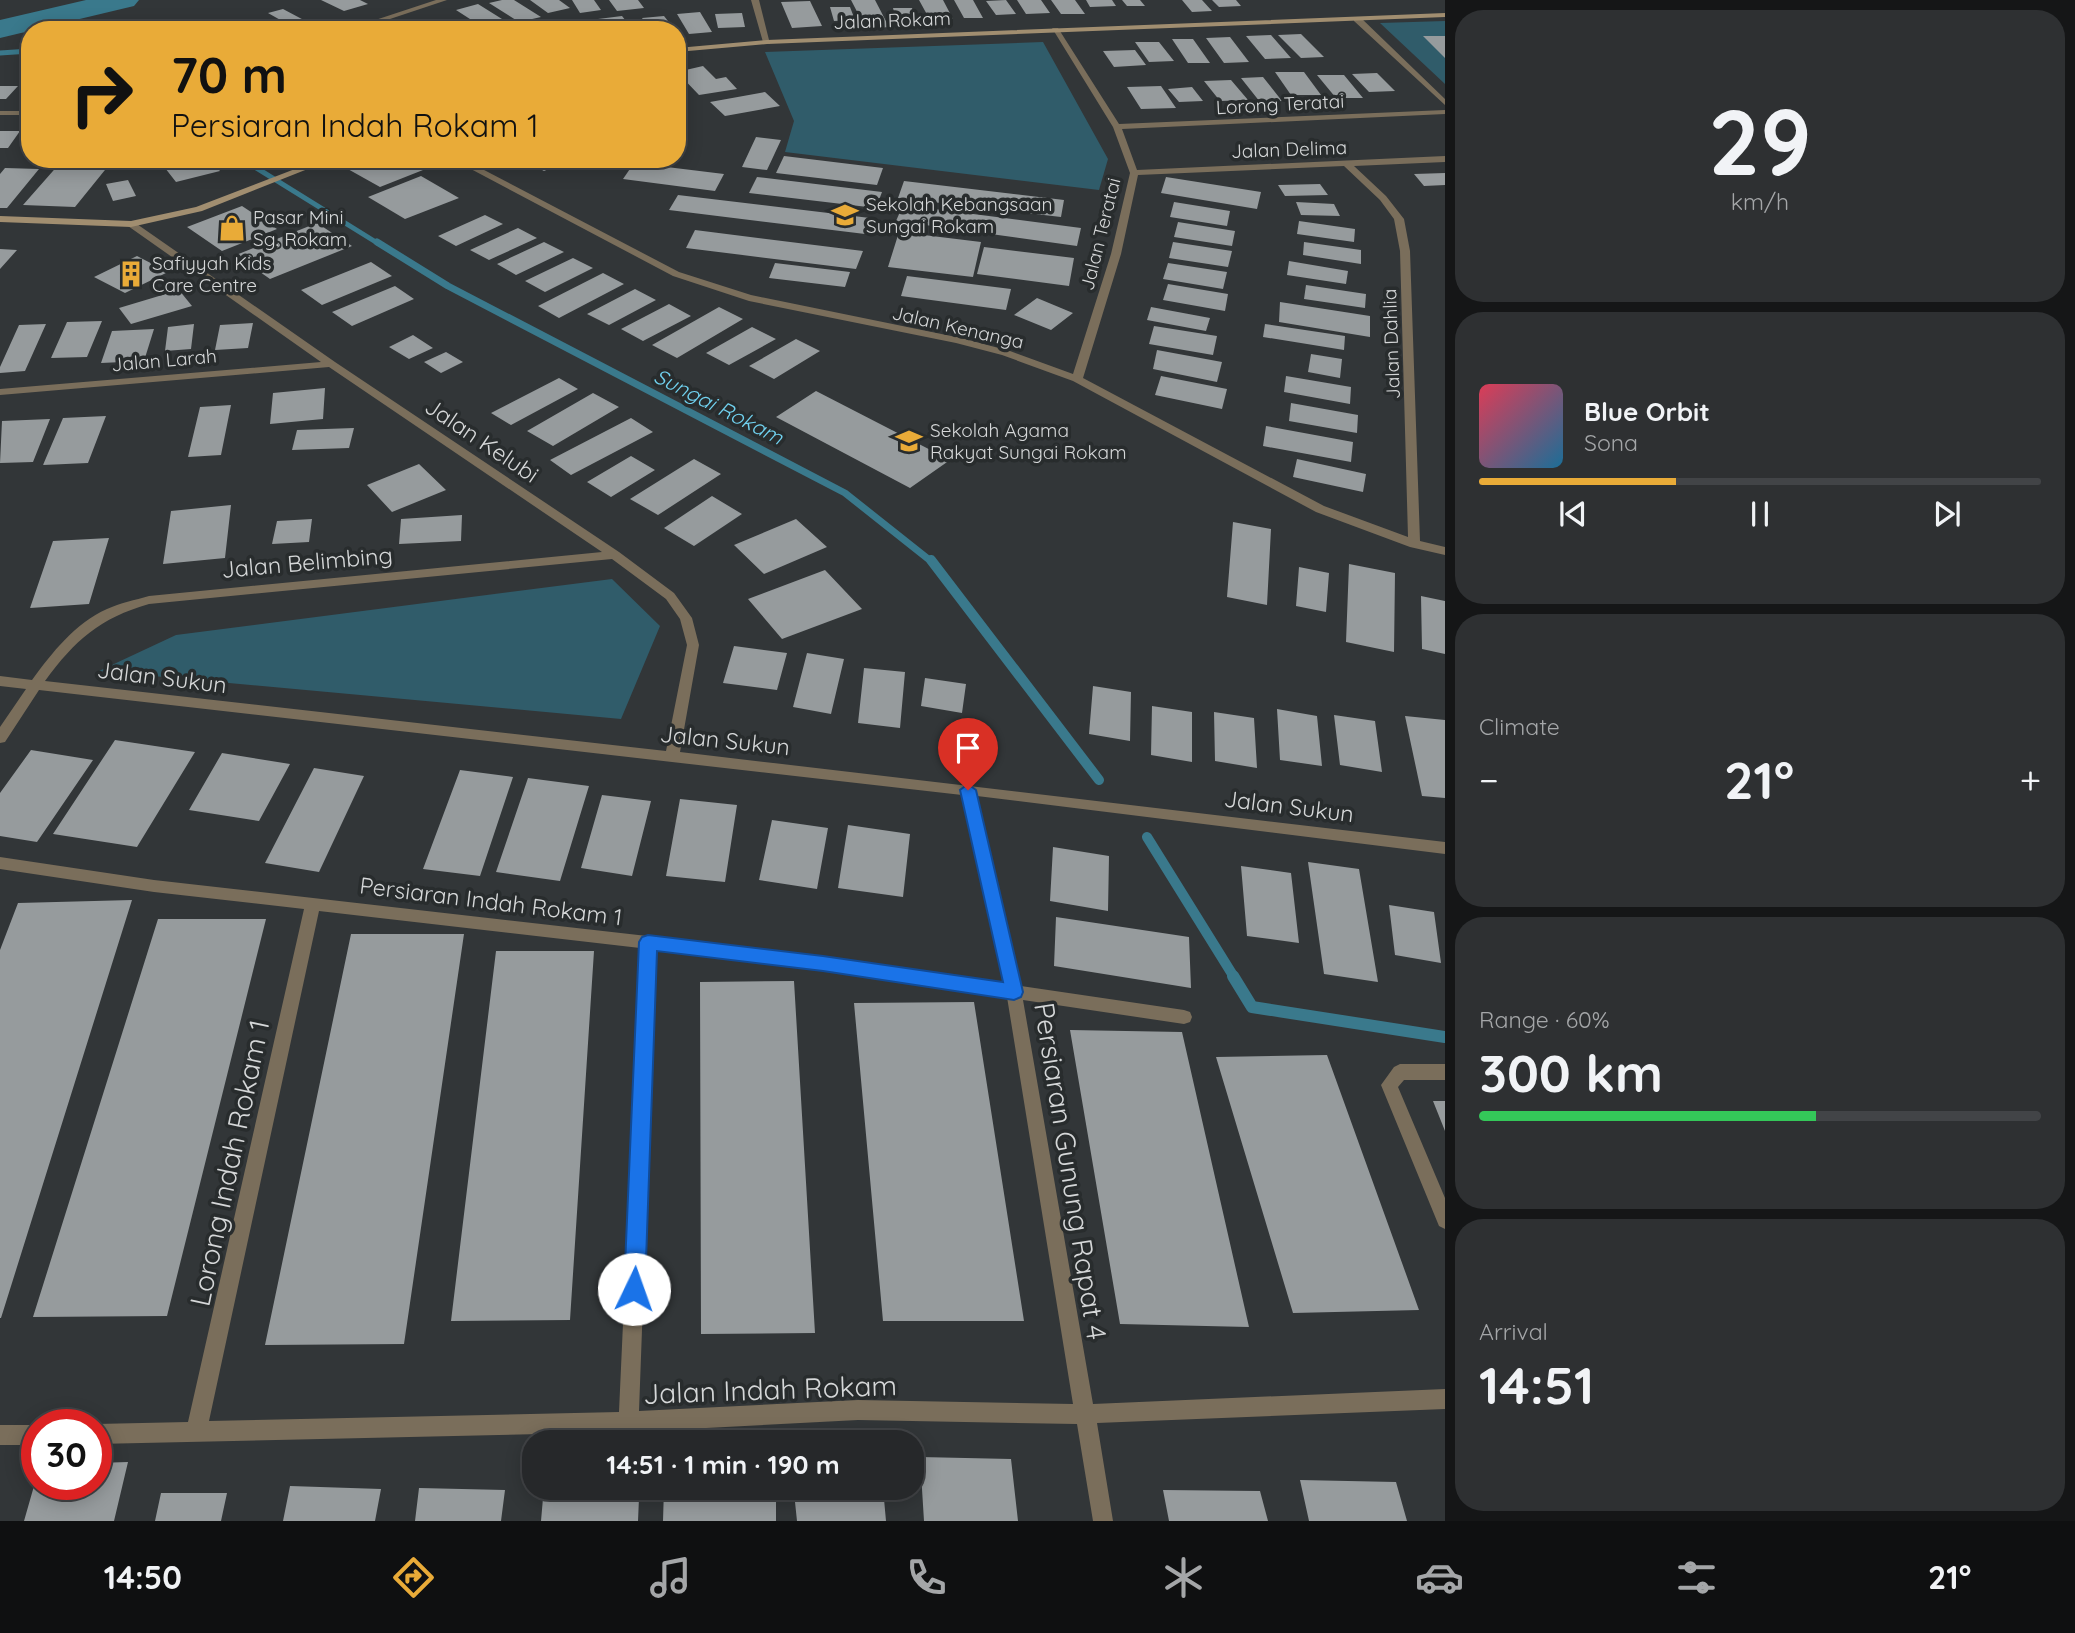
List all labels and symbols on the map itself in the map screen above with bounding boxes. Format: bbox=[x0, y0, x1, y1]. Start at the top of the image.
street label: Jalan Rokam bbox=[833, 6, 951, 34]
street label: Lorong Teratai bbox=[1215, 89, 1345, 119]
street label: Jalan Delima bbox=[1230, 135, 1348, 163]
street label: Jalan Teratai bbox=[1074, 175, 1126, 293]
place label: Sekolah Kebangsaan Sungai Rokam bbox=[866, 192, 1053, 238]
school or university icon: Sekolah Kebangsaan Sungai Rokam bbox=[830, 200, 860, 230]
place label: Pasar Mini Sg. Rokam bbox=[253, 205, 347, 251]
shop icon: Pasar Mini Sg. Rokam bbox=[217, 213, 247, 243]
place label: Safiyyah Kids Care Centre bbox=[152, 251, 272, 297]
building icon: Safiyyah Kids Care Centre bbox=[116, 259, 146, 289]
street label: Jalan Dahlia bbox=[1377, 288, 1405, 400]
street label: Jalan Kenanga bbox=[890, 300, 1026, 354]
street label: Jalan Larah bbox=[110, 343, 218, 377]
water label: Sungai Rokam bbox=[650, 362, 789, 450]
street label: Jalan Kelubi bbox=[420, 391, 544, 489]
place label: Sekolah Agama Rakyat Sungai Rokam bbox=[930, 418, 1126, 464]
school or university icon: Sekolah Agama Rakyat Sungai Rokam bbox=[894, 426, 924, 456]
street label: Jalan Belimbing bbox=[220, 540, 394, 584]
street label: Jalan Sukun bbox=[95, 655, 229, 699]
pin bbox=[938, 718, 998, 790]
street label: Jalan Sukun bbox=[659, 719, 791, 761]
street label: Jalan Sukun bbox=[1222, 784, 1356, 828]
street label: Persiaran Indah Rokam 1 bbox=[358, 870, 624, 932]
street label: Persiaran Gunung Rapat 4 bbox=[1027, 1000, 1115, 1342]
street label: Lorong Indah Rokam 1 bbox=[182, 1017, 276, 1309]
position arrow bbox=[597, 1252, 671, 1326]
street label: Jalan Indah Rokam bbox=[643, 1367, 897, 1411]
speed limit sign: 30 bbox=[21, 1409, 112, 1500]

